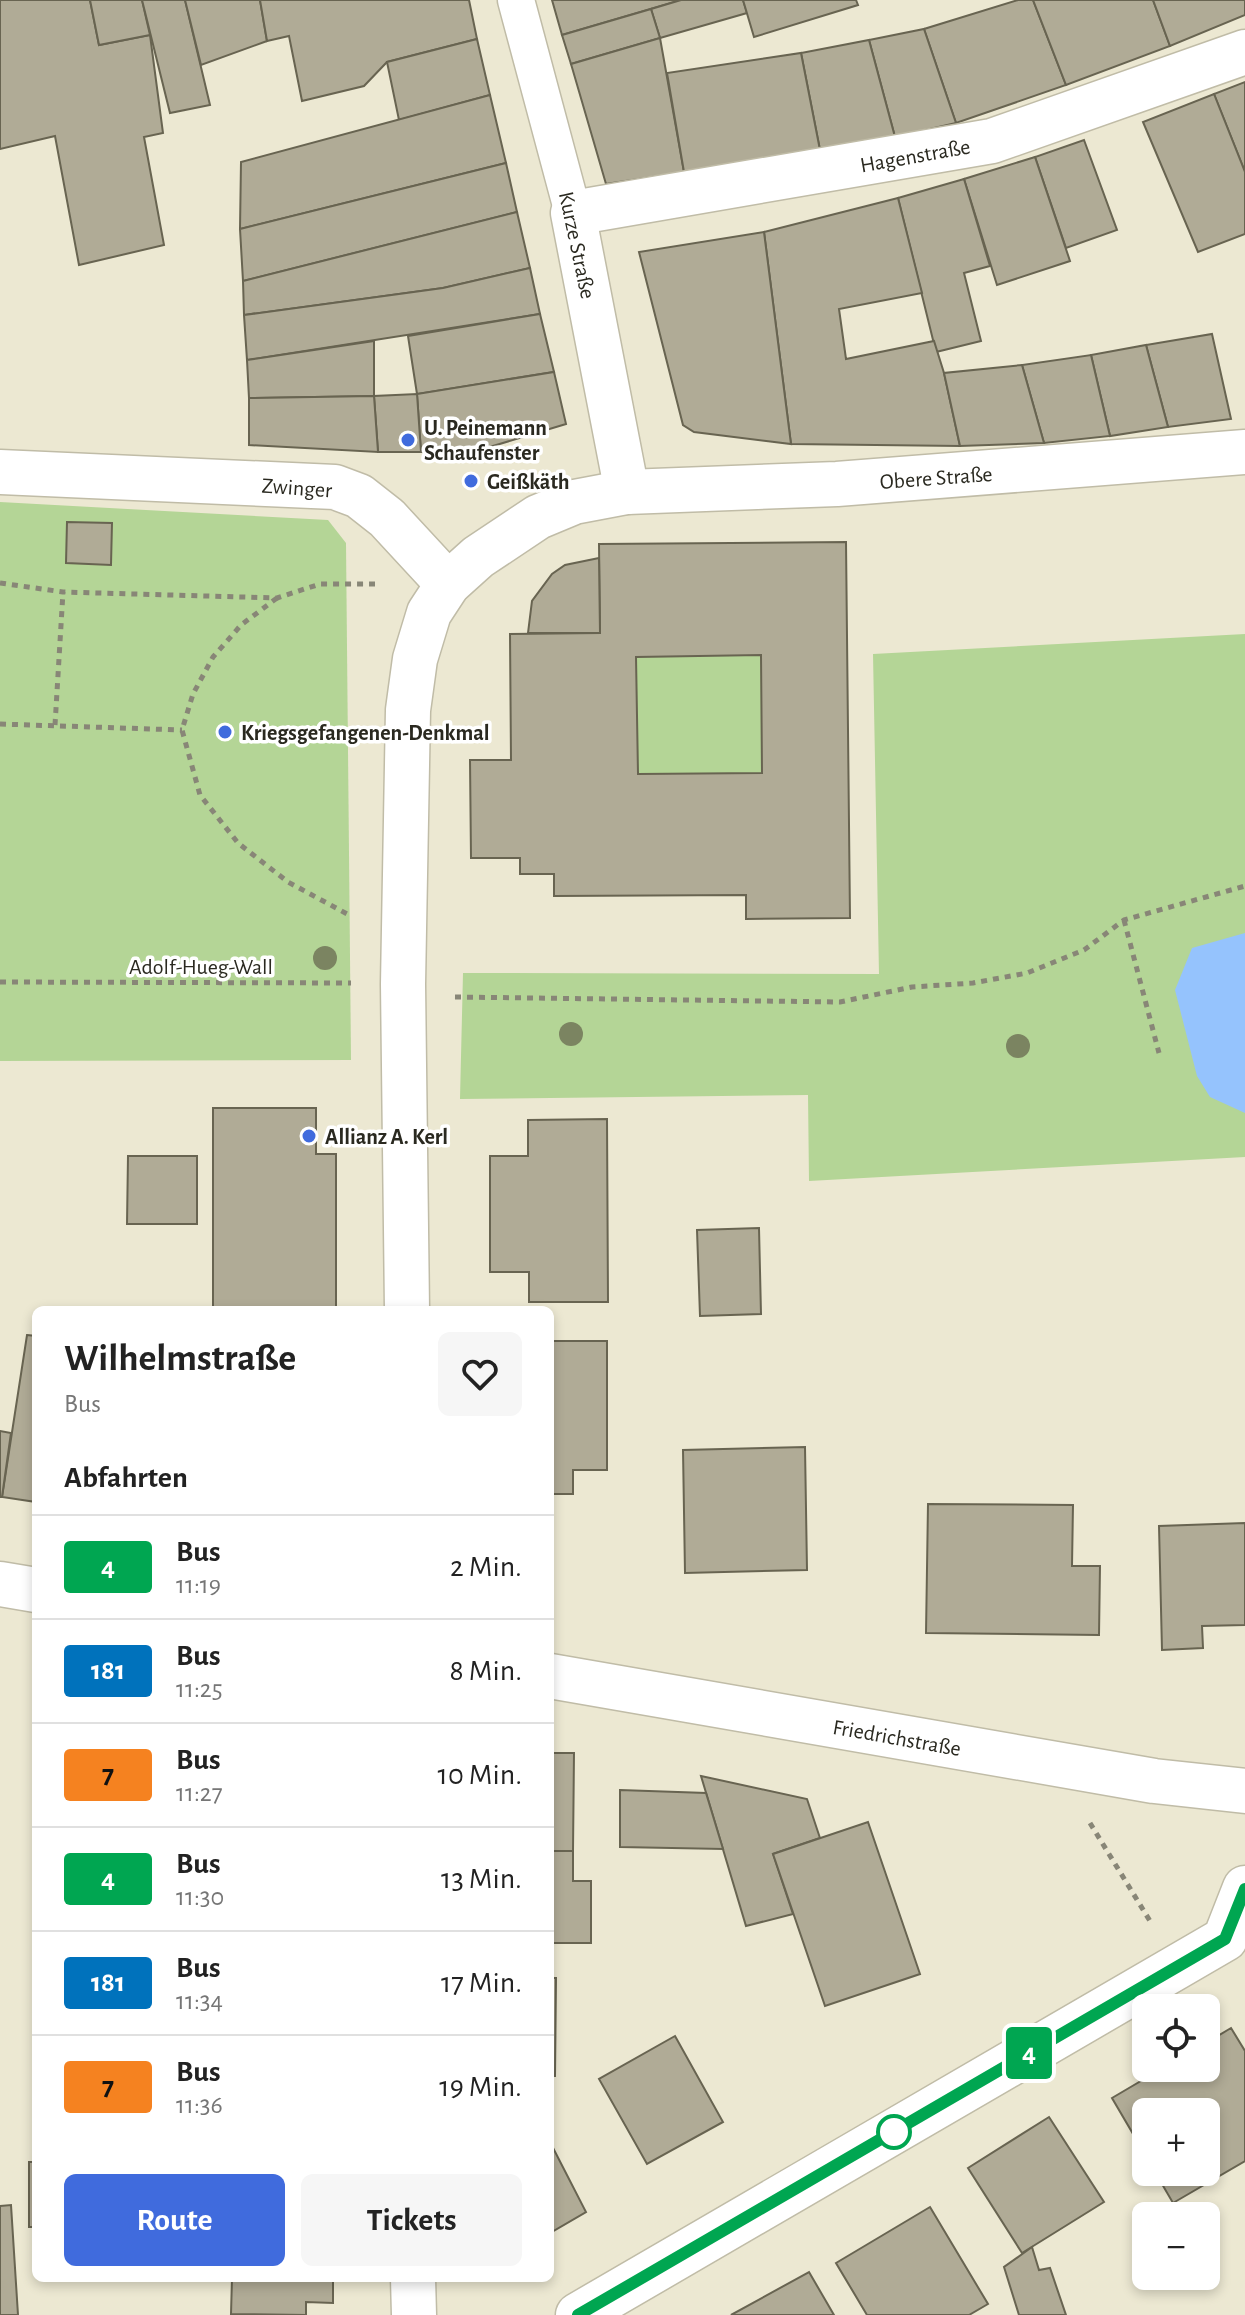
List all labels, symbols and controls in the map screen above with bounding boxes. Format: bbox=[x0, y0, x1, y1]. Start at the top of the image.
street label: Hagenstraße bbox=[858, 135, 972, 177]
street label: Kurze Straße bbox=[555, 190, 599, 301]
place label: U. Peinemann Schaufenster bbox=[424, 417, 547, 464]
marker: U. Peinemann Schaufenster bbox=[399, 431, 417, 449]
street label: Obere Straße bbox=[879, 463, 993, 493]
place label: Geißkäth bbox=[487, 471, 570, 493]
marker: Geißkäth bbox=[462, 472, 480, 490]
street label: Zwinger bbox=[261, 475, 333, 501]
place label: Kriegsgefangenen-Denkmal bbox=[241, 722, 490, 744]
marker: Kriegsgefangenen-Denkmal bbox=[216, 723, 234, 741]
street label: Adolf-Hueg-Wall bbox=[129, 956, 273, 978]
place label: Allianz A. Kerl bbox=[325, 1126, 448, 1148]
marker: Allianz A. Kerl bbox=[300, 1127, 318, 1145]
button: heart bbox=[438, 1332, 522, 1416]
text: Wilhelmstraße bbox=[64, 1340, 296, 1378]
text: Bus bbox=[64, 1391, 101, 1417]
text: Abfahrten bbox=[64, 1463, 188, 1493]
text: Bus bbox=[176, 1537, 221, 1567]
text: 2 Min. bbox=[450, 1552, 522, 1582]
text: 4 bbox=[101, 1553, 115, 1581]
text: 11:19 bbox=[176, 1572, 221, 1598]
text: Bus bbox=[176, 1641, 221, 1671]
text: 8 Min. bbox=[450, 1656, 522, 1686]
text: 181 bbox=[91, 1657, 125, 1685]
text: 11:25 bbox=[176, 1676, 223, 1702]
street label: Friedrichstraße bbox=[831, 1716, 963, 1760]
text: Bus bbox=[176, 1745, 221, 1775]
text: 10 Min. bbox=[438, 1760, 522, 1790]
text: 7 bbox=[102, 1761, 114, 1789]
text: 11:27 bbox=[176, 1780, 223, 1806]
text: Bus bbox=[176, 1849, 221, 1879]
text: 13 Min. bbox=[441, 1864, 522, 1894]
text: 4 bbox=[101, 1865, 115, 1893]
text: 11:30 bbox=[176, 1884, 224, 1910]
text: Bus bbox=[176, 1953, 221, 1983]
text: 17 Min. bbox=[441, 1968, 522, 1998]
text: 181 bbox=[91, 1969, 125, 1997]
text: 11:34 bbox=[176, 1988, 223, 2014]
map controls bbox=[1132, 1994, 1220, 2290]
button: locate bbox=[1132, 1994, 1220, 2082]
line badge: 4 bbox=[1003, 2027, 1055, 2079]
text: 4 bbox=[1022, 2039, 1036, 2067]
text: Bus bbox=[176, 2057, 221, 2087]
text: 19 Min. bbox=[439, 2072, 522, 2102]
text: 7 bbox=[102, 2073, 114, 2101]
text: 11:36 bbox=[176, 2092, 223, 2118]
button: + bbox=[1132, 2098, 1220, 2186]
unlabelled marker bbox=[877, 2115, 911, 2149]
button: Route bbox=[64, 2174, 285, 2266]
button: Tickets bbox=[301, 2174, 522, 2266]
button: − bbox=[1132, 2202, 1220, 2290]

